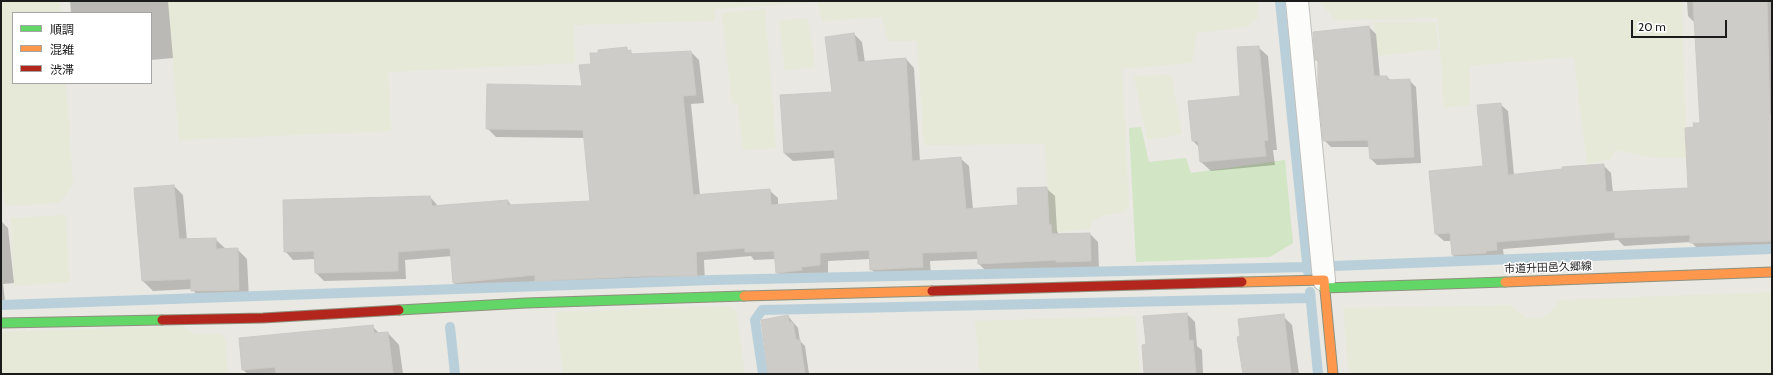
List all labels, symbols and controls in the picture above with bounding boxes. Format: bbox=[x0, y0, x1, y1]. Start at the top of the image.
legend bbox=[12, 12, 152, 84]
scale bar bbox=[1633, 12, 1729, 38]
text: 20 m bbox=[1638, 19, 1666, 34]
text: 順調 bbox=[50, 22, 74, 37]
text: 混雑 bbox=[50, 42, 74, 57]
text: 渋滞 bbox=[50, 62, 74, 77]
street label: 市道升田邑久郷線 bbox=[1504, 260, 1592, 276]

